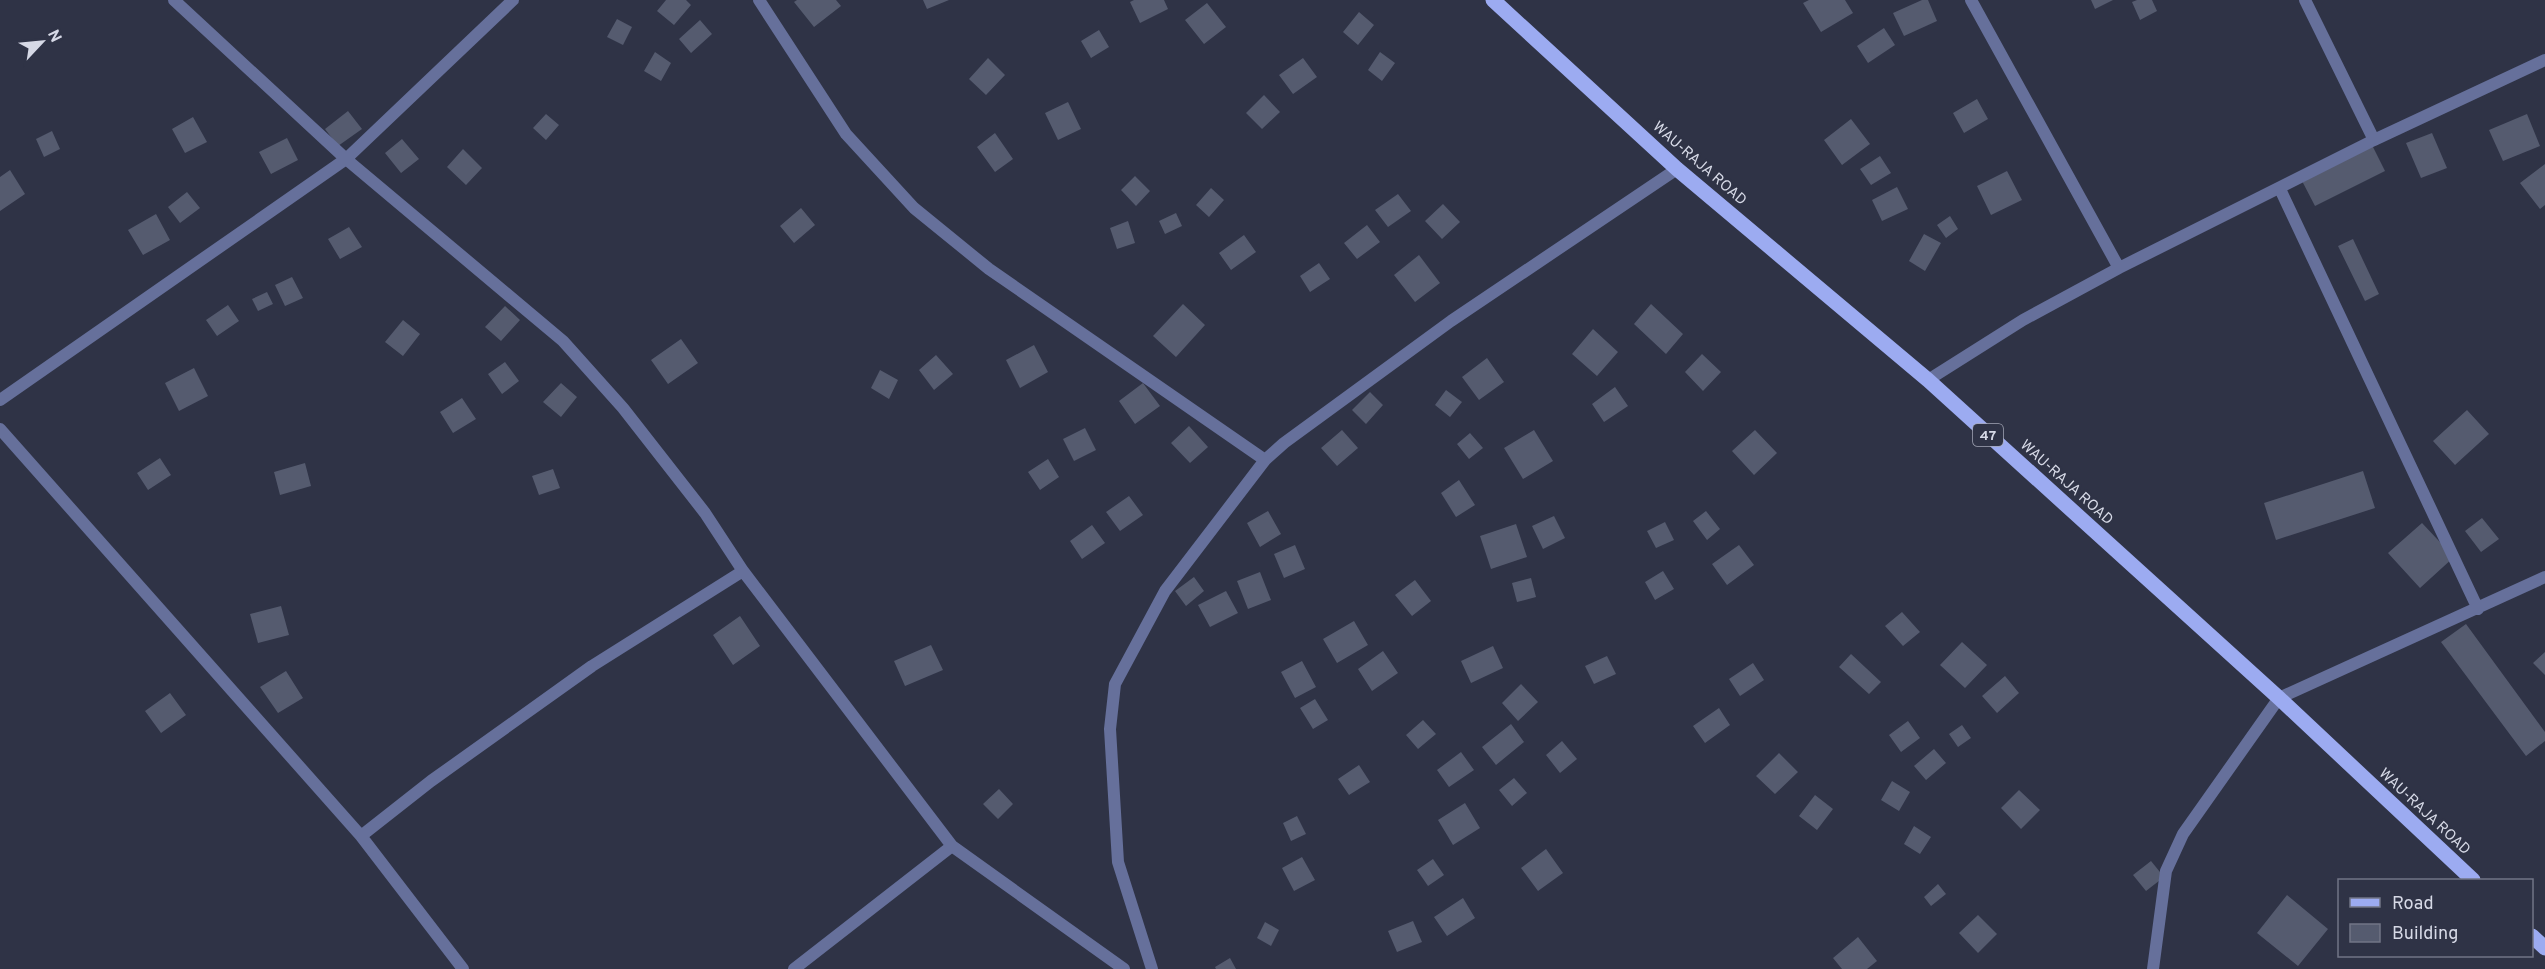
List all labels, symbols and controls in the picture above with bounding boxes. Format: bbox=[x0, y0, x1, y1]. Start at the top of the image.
north arrow bbox=[12, 12, 72, 72]
text: N bbox=[42, 27, 65, 46]
street label: WAU-RAJA ROAD bbox=[1648, 118, 1750, 210]
road number: 47 bbox=[1973, 424, 2003, 446]
street label: WAU-RAJA ROAD bbox=[2016, 436, 2116, 530]
street label: WAU-RAJA ROAD bbox=[2374, 765, 2474, 859]
legend bbox=[2338, 879, 2533, 957]
text: Road bbox=[2392, 893, 2434, 916]
text: Building bbox=[2392, 923, 2458, 946]

